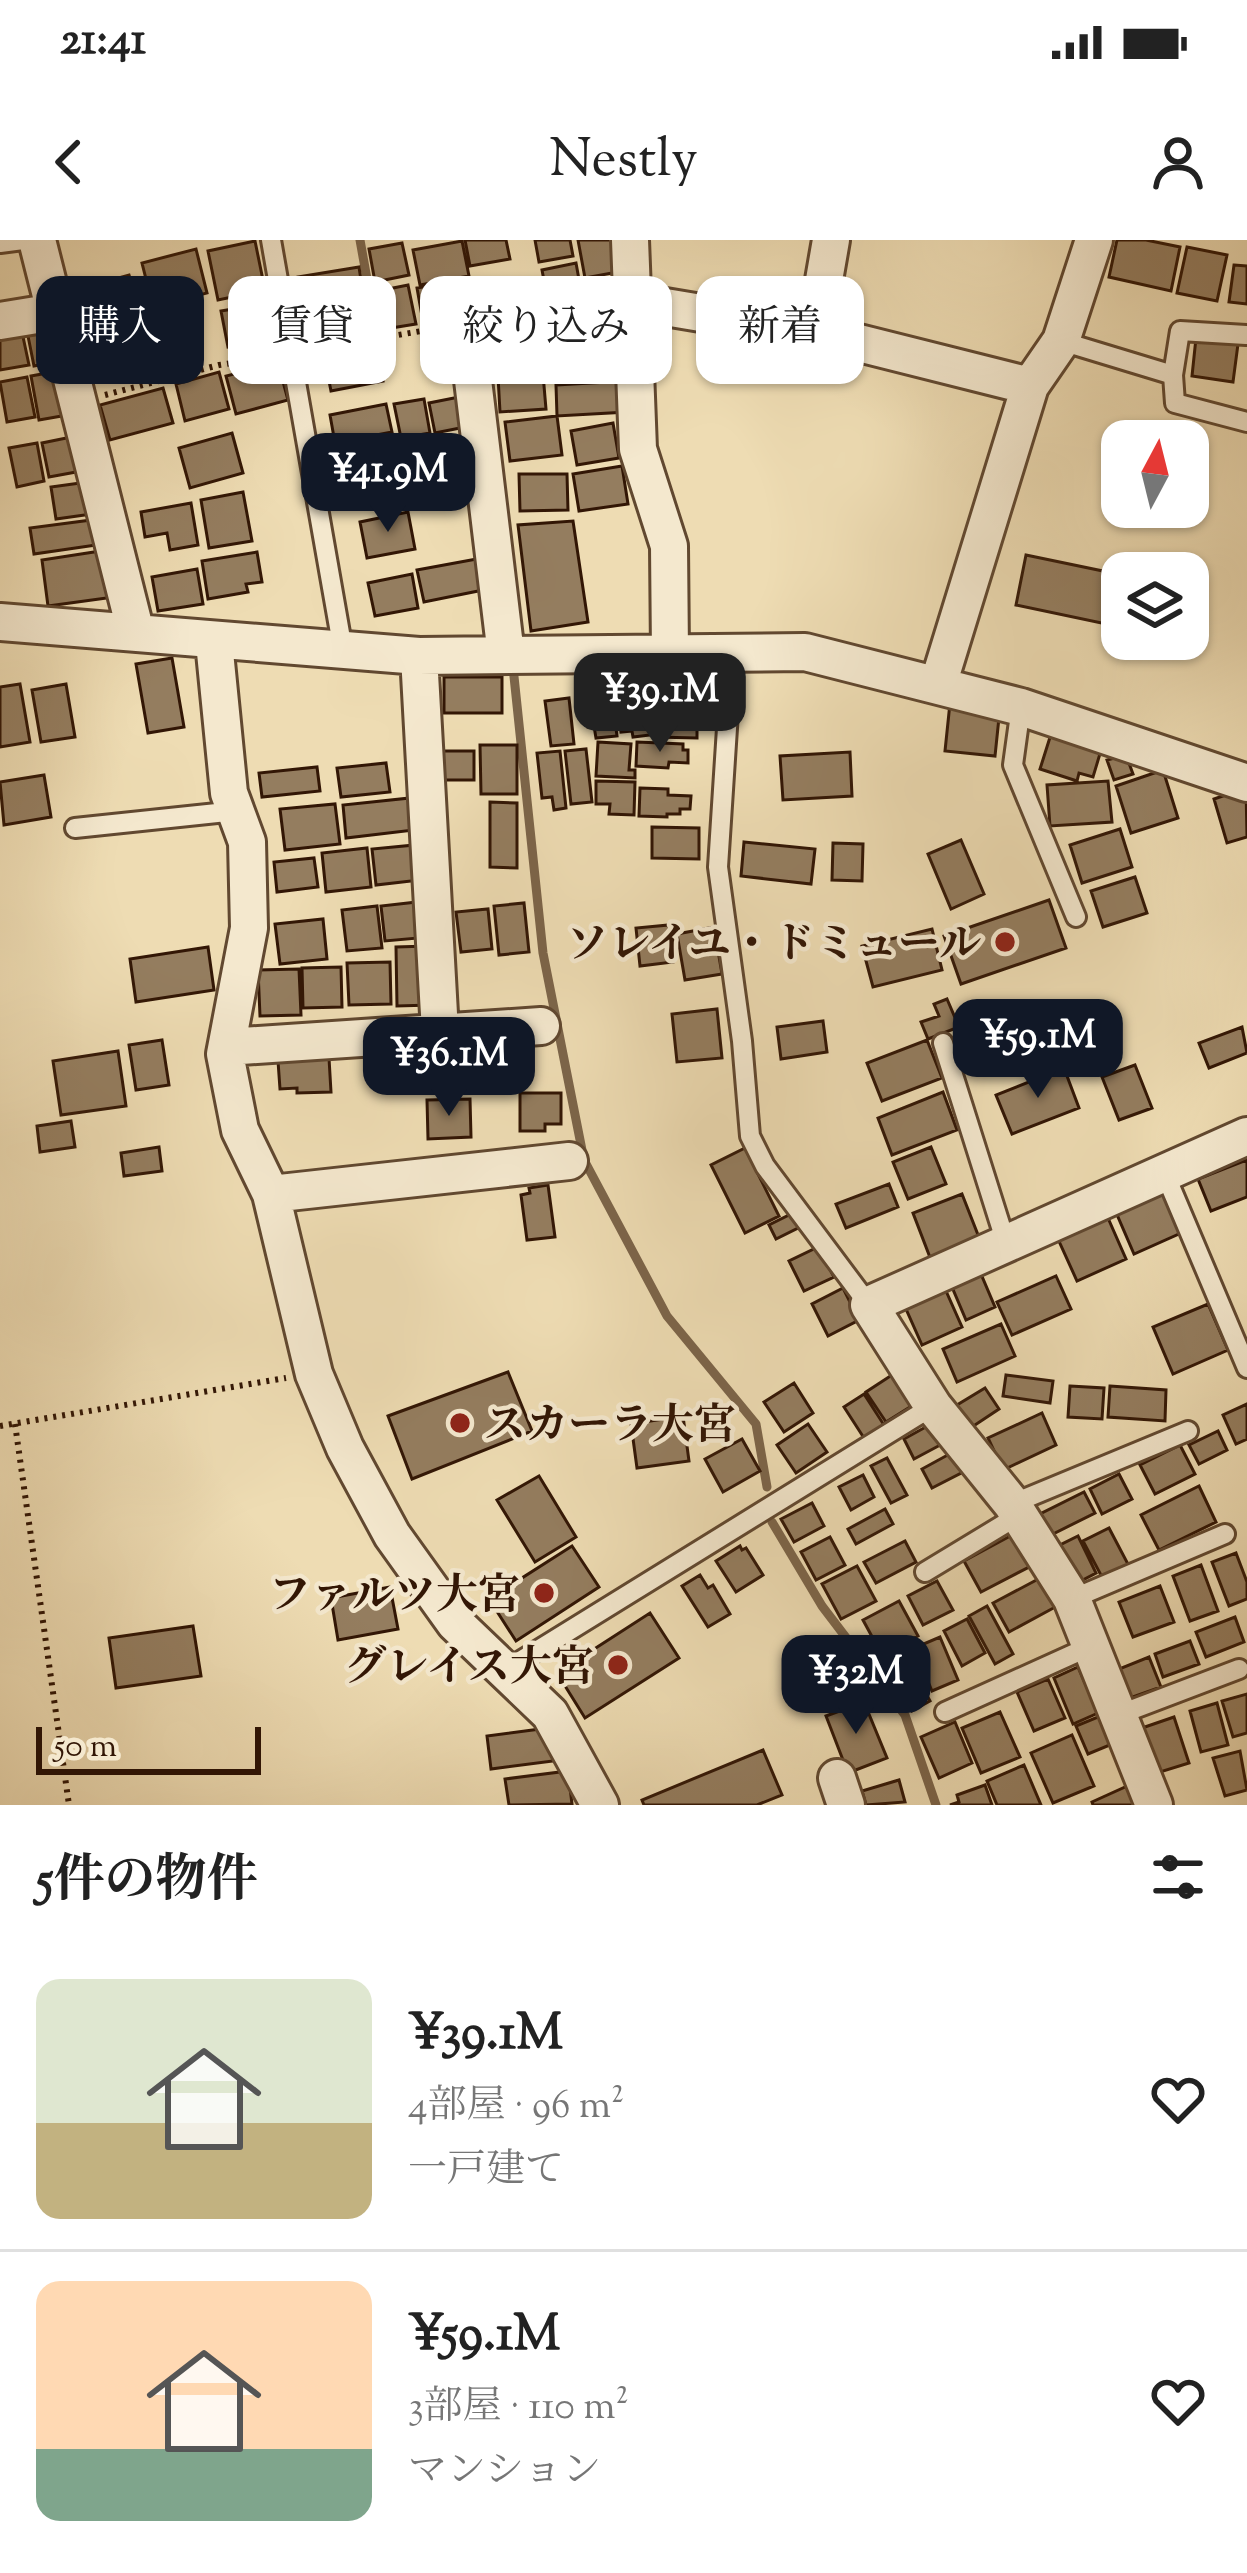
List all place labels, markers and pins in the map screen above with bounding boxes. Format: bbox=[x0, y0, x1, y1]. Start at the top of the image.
pin: ¥41.9M bbox=[290, 433, 486, 535]
pin: ¥39.1M bbox=[562, 653, 758, 755]
place label: ソレイユ・ドミュール bbox=[566, 917, 981, 977]
marker: ソレイユ・ドミュール bbox=[992, 929, 1018, 955]
pin: ¥59.1M bbox=[940, 999, 1136, 1101]
pin: ¥36.1M bbox=[351, 1017, 547, 1119]
place label: スカーラ大宮 bbox=[484, 1398, 736, 1458]
marker: スカーラ大宮 bbox=[447, 1410, 473, 1436]
place label: ファルツ大宮 bbox=[269, 1568, 520, 1628]
marker: ファルツ大宮 bbox=[531, 1580, 557, 1606]
pin: ¥32M bbox=[785, 1635, 927, 1737]
place label: グレイス大宮 bbox=[345, 1640, 594, 1700]
marker: グレイス大宮 bbox=[605, 1652, 631, 1678]

